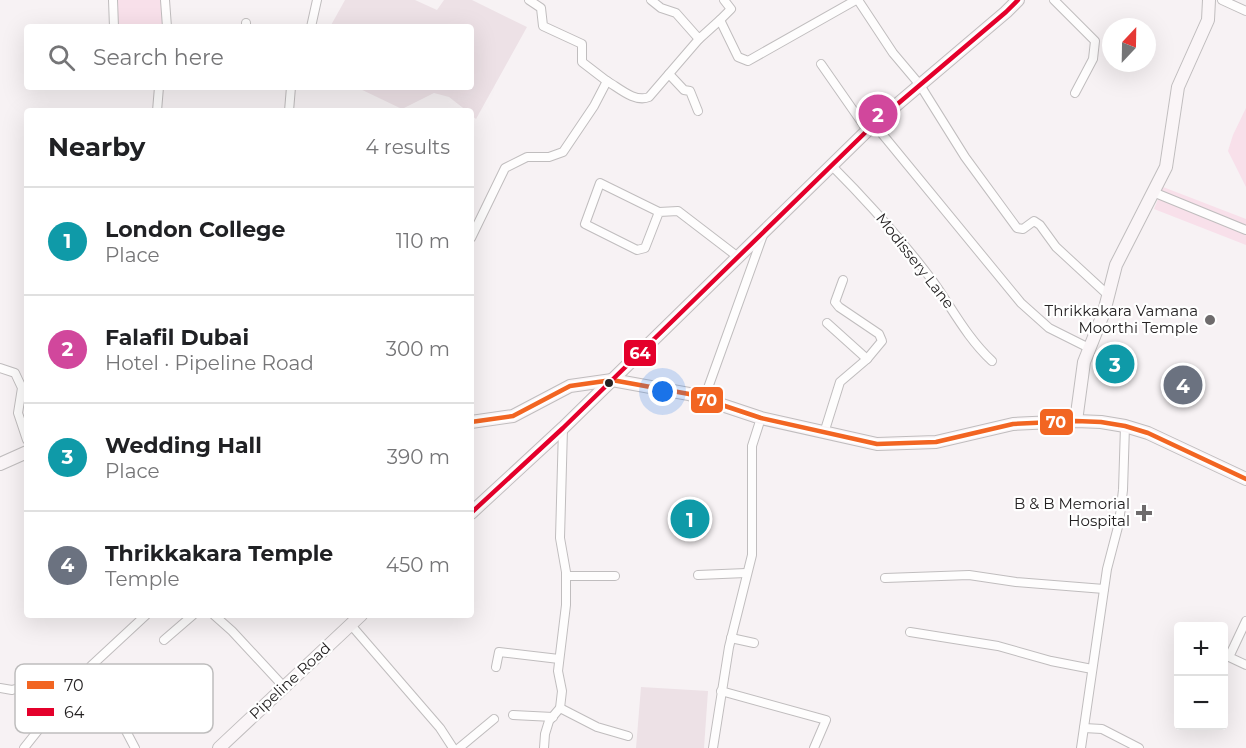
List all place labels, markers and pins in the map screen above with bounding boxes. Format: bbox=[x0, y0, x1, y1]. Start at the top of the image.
pin: 2 bbox=[858, 92, 898, 136]
place label: Thrikkakara Vamana Moorthi Temple bbox=[1045, 301, 1198, 337]
marker: Thrikkakara Vamana Moorthi Temple bbox=[1203, 313, 1217, 327]
pin: 3 bbox=[1096, 342, 1134, 386]
pin: 4 bbox=[1164, 362, 1202, 408]
unlabelled marker bbox=[603, 377, 615, 389]
place label: B & B Memorial Hospital bbox=[1014, 494, 1130, 530]
pin: 1 bbox=[670, 496, 710, 542]
marker: B & B Memorial Hospital bbox=[1135, 504, 1153, 522]

